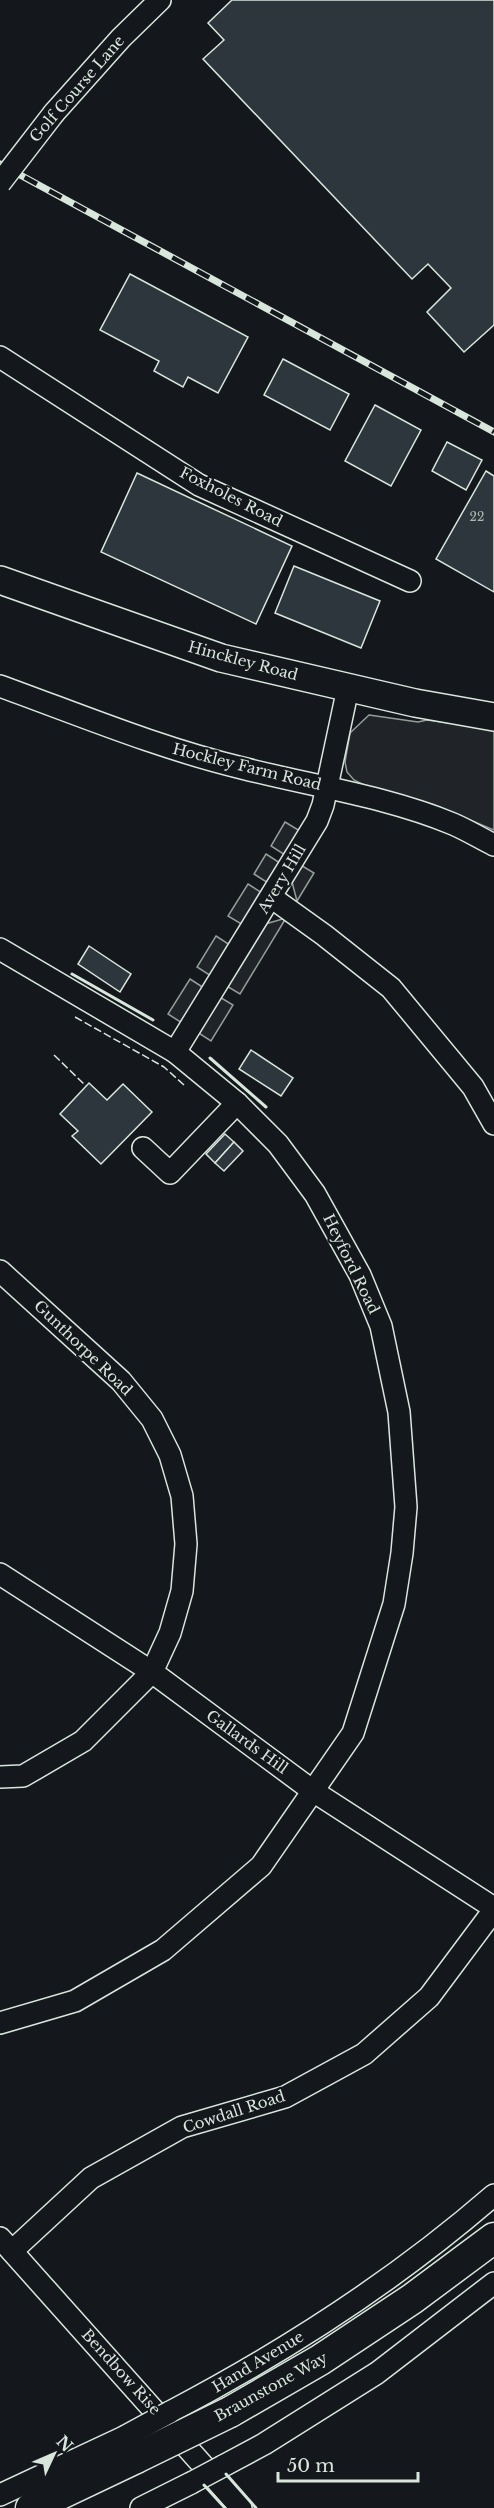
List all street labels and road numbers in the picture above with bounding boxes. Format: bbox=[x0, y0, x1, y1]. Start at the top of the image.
street label: Golf Course Lane bbox=[25, 31, 128, 146]
street label: Foxholes Road bbox=[177, 463, 286, 531]
street label: Hinckley Road bbox=[186, 637, 300, 684]
street label: Hockley Farm Road bbox=[171, 739, 323, 794]
street label: Avery Hill bbox=[253, 841, 310, 918]
street label: Heyford Road bbox=[319, 1211, 384, 1317]
street label: Gunthorpe Road bbox=[30, 1296, 136, 1399]
street label: Gallards Hill bbox=[203, 1706, 292, 1778]
street label: Cowdall Road bbox=[180, 2086, 287, 2137]
street label: Bendbow Rise bbox=[78, 2325, 165, 2418]
street label: Hand Avenue bbox=[208, 2327, 307, 2396]
street label: Braunstone Way bbox=[211, 2347, 331, 2425]

